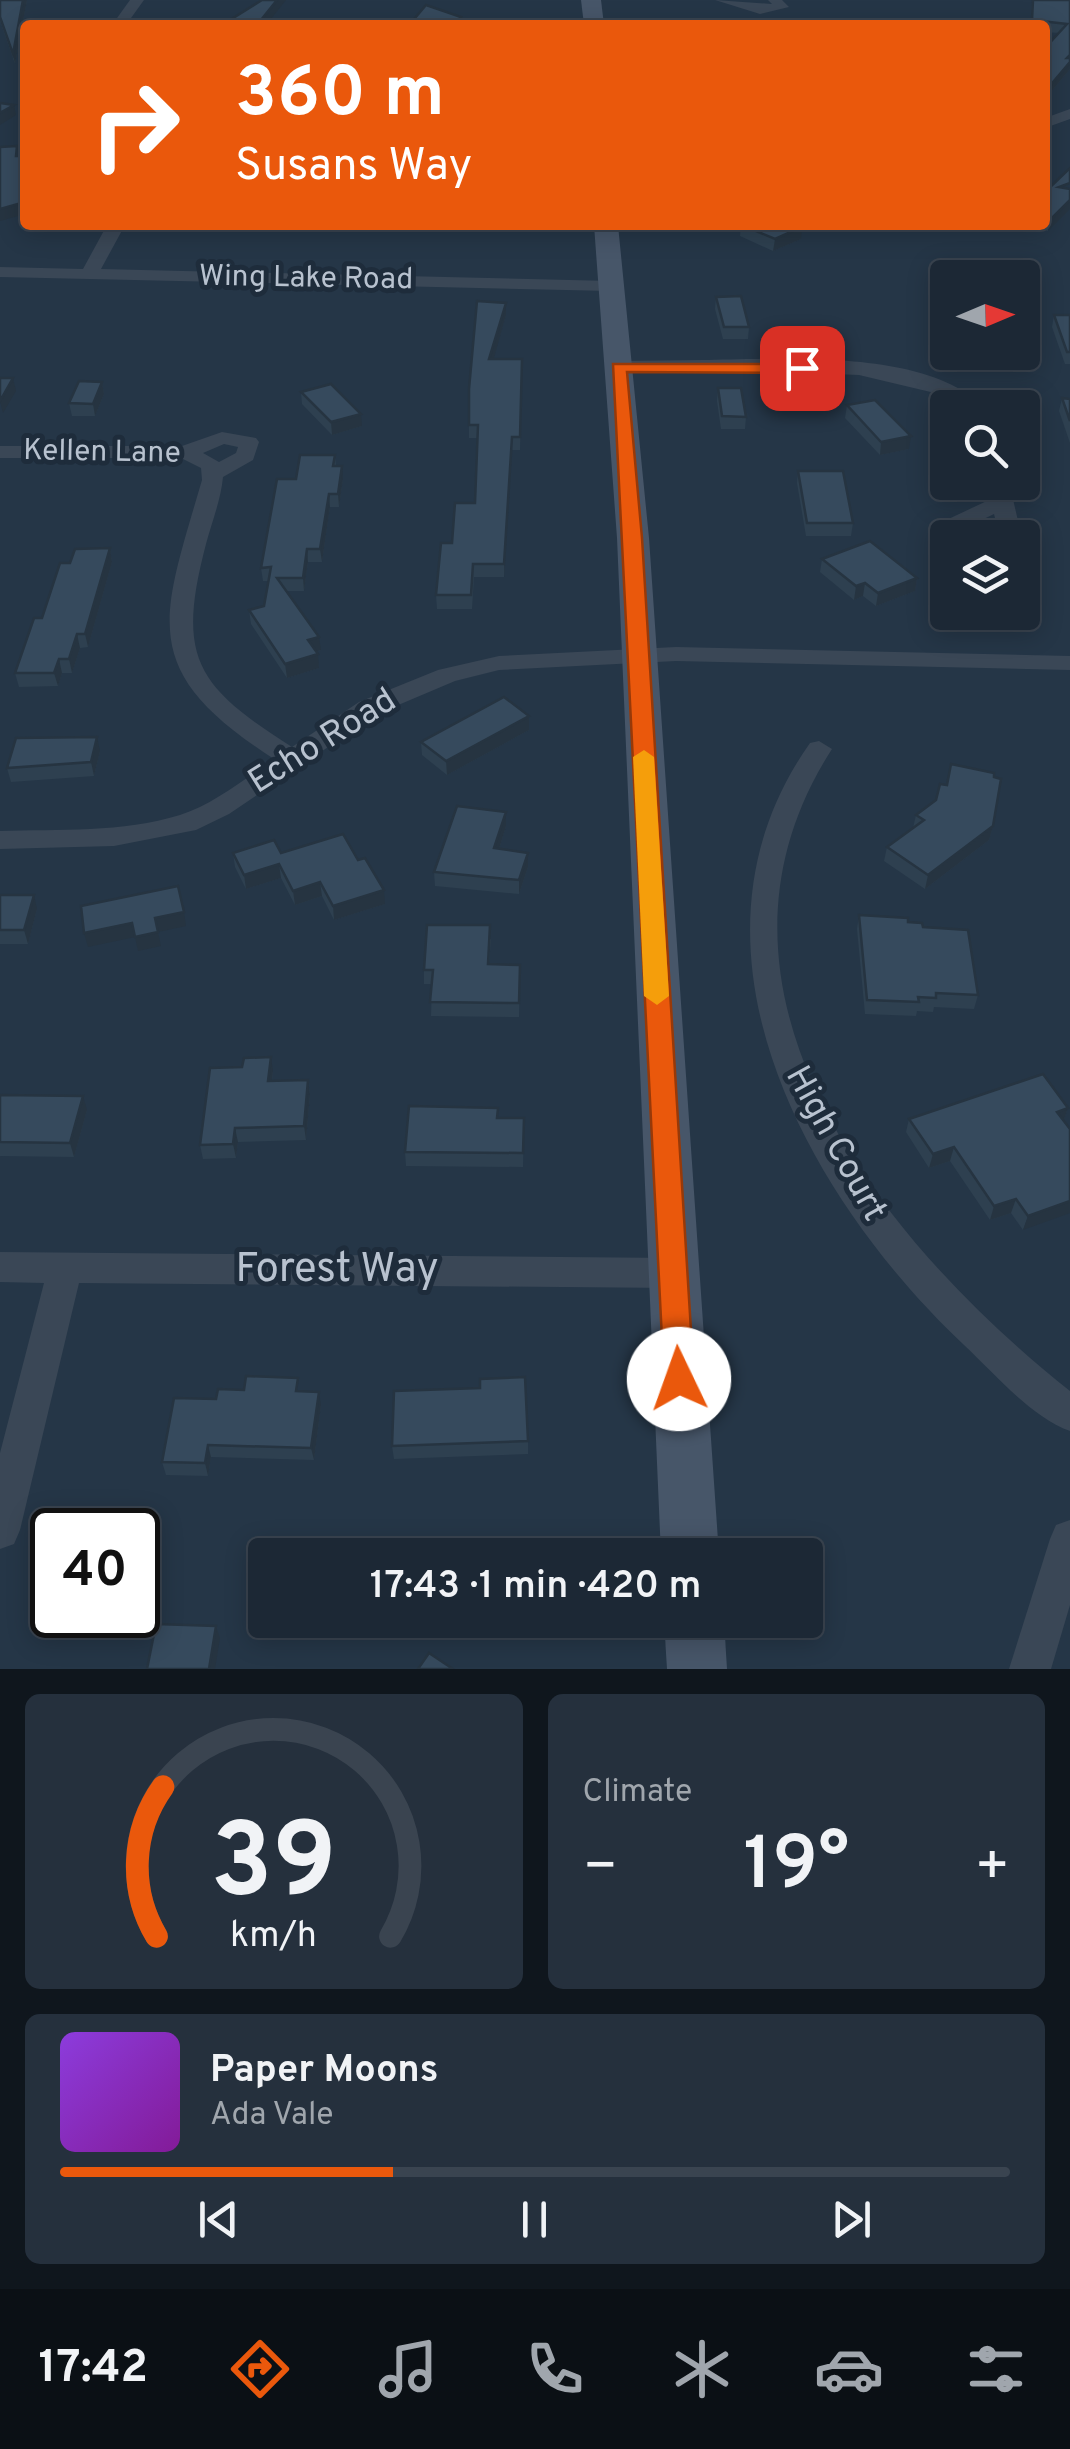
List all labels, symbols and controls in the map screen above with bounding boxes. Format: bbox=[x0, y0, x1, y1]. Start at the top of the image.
text: 360 m bbox=[235, 52, 445, 141]
icon: right bbox=[70, 60, 200, 190]
text: Susans Way bbox=[235, 139, 472, 196]
street label: Wing Lake Road bbox=[199, 259, 413, 299]
north arrow bbox=[930, 260, 1040, 370]
map controls bbox=[930, 260, 1040, 630]
pin bbox=[760, 326, 845, 411]
icon: arrive bbox=[775, 341, 830, 396]
button: search bbox=[930, 390, 1040, 500]
street label: Kellen Lane bbox=[23, 433, 181, 473]
button: layers bbox=[930, 520, 1040, 630]
street label: Echo Road bbox=[241, 679, 405, 805]
street label: High Court bbox=[774, 1059, 896, 1229]
street label: Forest Way bbox=[235, 1244, 439, 1297]
position arrow bbox=[627, 1327, 731, 1431]
speed limit sign: 40 bbox=[30, 1508, 160, 1638]
text: 17:43 · 1 min · 420 m bbox=[370, 1563, 701, 1612]
text: Climate bbox=[583, 1773, 692, 1813]
text: 39 bbox=[211, 1802, 337, 1934]
text: 19° bbox=[743, 1821, 849, 1916]
text: − bbox=[583, 1834, 618, 1904]
text: + bbox=[975, 1834, 1010, 1904]
text: km/h bbox=[230, 1914, 317, 1960]
text: Paper Moons bbox=[210, 2047, 439, 2096]
text: Ada Vale bbox=[210, 2096, 334, 2136]
icon: previous bbox=[191, 2192, 246, 2247]
icon: pause bbox=[507, 2192, 562, 2247]
icon: next bbox=[824, 2192, 879, 2247]
icon: directions bbox=[225, 2334, 295, 2404]
icon: music bbox=[373, 2334, 443, 2404]
icon: phone bbox=[520, 2334, 590, 2404]
icon: climate bbox=[667, 2334, 737, 2404]
icon: car bbox=[814, 2334, 884, 2404]
icon: filters bbox=[961, 2334, 1031, 2404]
text: 17:42 bbox=[39, 2341, 148, 2398]

